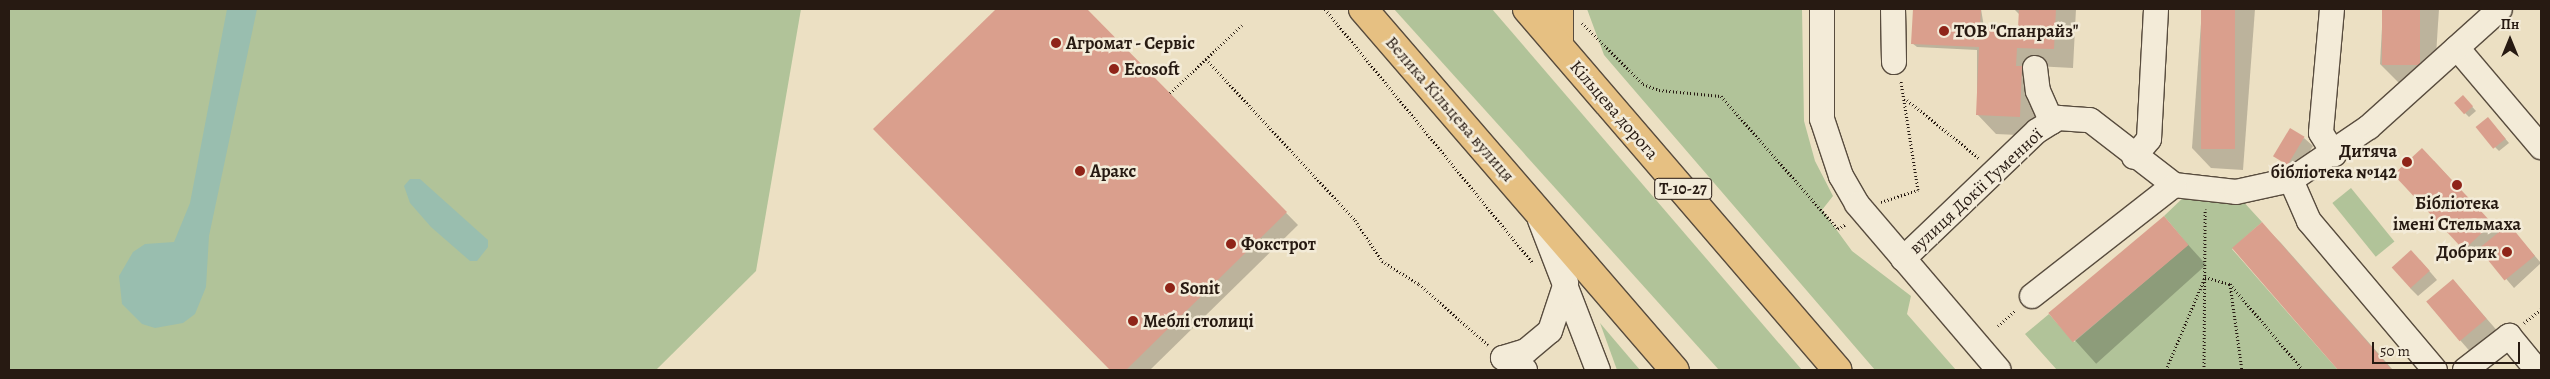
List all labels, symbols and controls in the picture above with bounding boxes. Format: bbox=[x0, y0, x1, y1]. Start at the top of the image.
north arrow bbox=[2485, 15, 2535, 65]
text: Пн bbox=[2501, 15, 2519, 34]
place label: ТОВ "Спанрайз" bbox=[1954, 20, 2079, 42]
marker: ТОВ "Спанрайз" bbox=[1938, 25, 1950, 37]
place label: Агромат - Сервіс bbox=[1066, 32, 1196, 54]
street label: Велика Кільцева вулиця bbox=[1381, 32, 1519, 186]
marker: Агромат - Сервіс bbox=[1050, 37, 1062, 49]
street label: Кільцева дорога bbox=[1565, 56, 1663, 164]
place label: Ecosoft bbox=[1124, 58, 1180, 80]
marker: Ecosoft bbox=[1108, 63, 1120, 75]
street label: вулиця Докії Гуменної bbox=[1905, 124, 2047, 258]
place label: Дитяча бібліотека №142 bbox=[2271, 141, 2397, 183]
marker: Дитяча бібліотека №142 bbox=[2401, 156, 2413, 168]
place label: Аракс bbox=[1090, 160, 1136, 182]
marker: Аракс bbox=[1074, 165, 1086, 177]
road number: Т-10-27 bbox=[1653, 175, 1713, 202]
marker: Бібліотека імені Стельмаха bbox=[2451, 179, 2463, 191]
place label: Бібліотека імені Стельмаха bbox=[2393, 193, 2521, 235]
place label: Фокстрот bbox=[1241, 233, 1316, 255]
marker: Фокстрот bbox=[1225, 238, 1237, 250]
place label: Добрик bbox=[2436, 241, 2497, 263]
marker: Добрик bbox=[2501, 246, 2513, 258]
place label: Sonit bbox=[1180, 277, 1220, 299]
marker: Sonit bbox=[1164, 282, 1176, 294]
place label: Меблі столиці bbox=[1143, 310, 1254, 332]
marker: Меблі столиці bbox=[1127, 315, 1139, 327]
scale bar bbox=[2375, 332, 2522, 364]
text: 50 m bbox=[2380, 341, 2410, 361]

